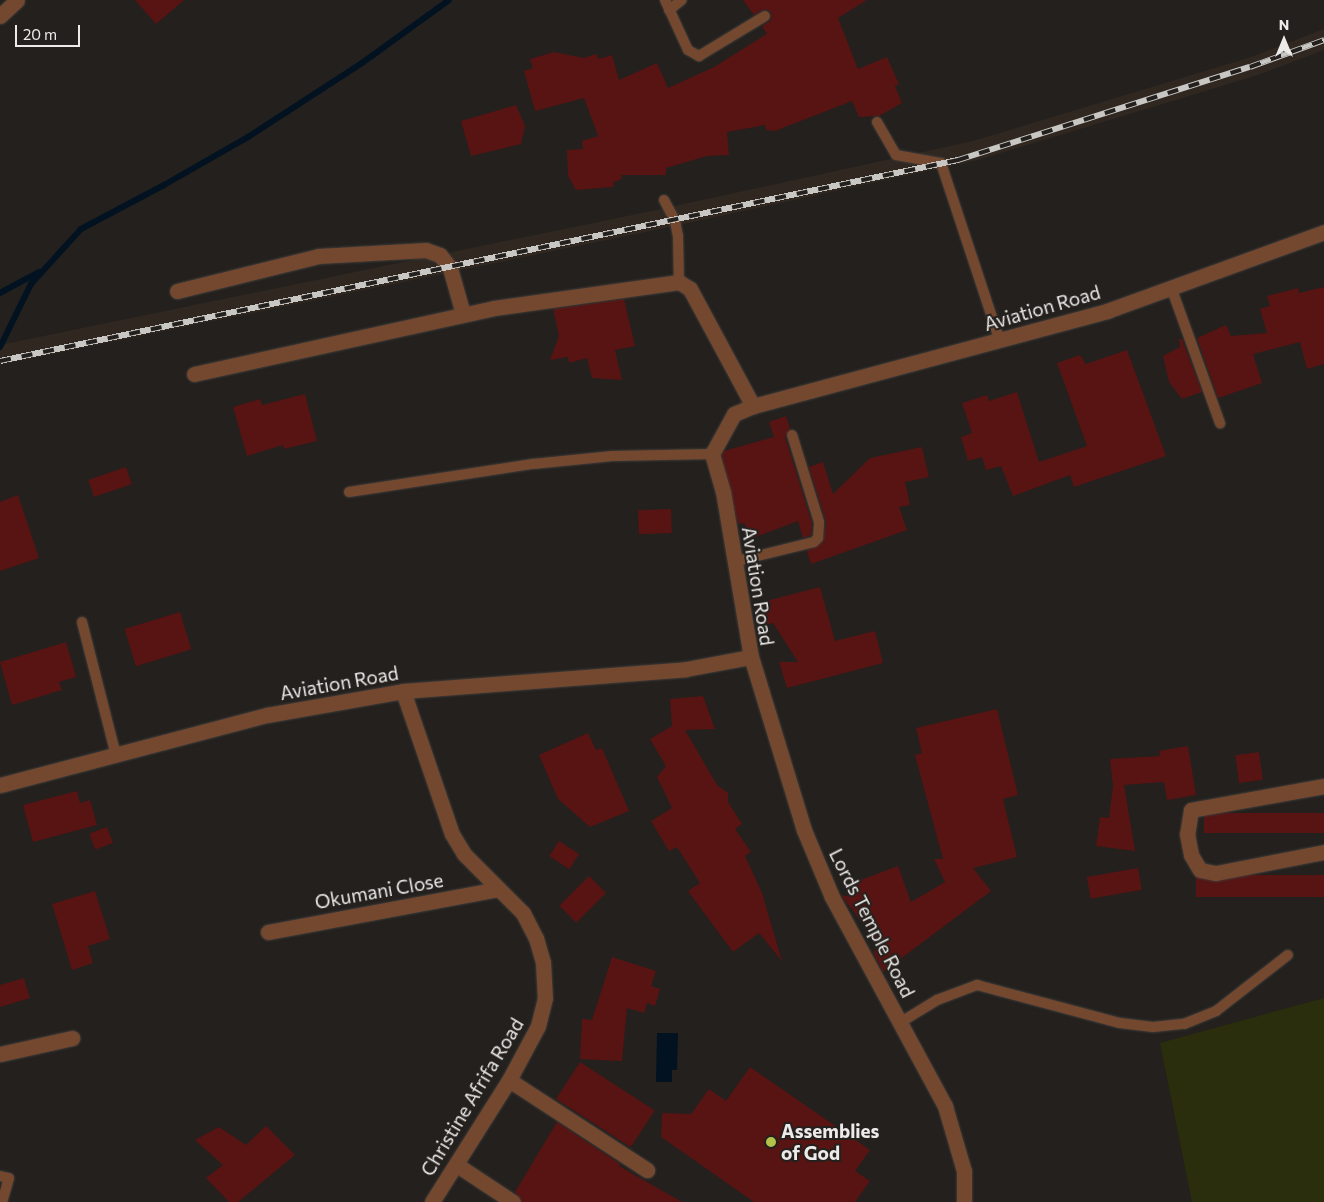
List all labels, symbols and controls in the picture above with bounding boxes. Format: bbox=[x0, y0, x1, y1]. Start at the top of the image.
scale bar bbox=[18, 15, 82, 47]
north arrow bbox=[1259, 15, 1309, 65]
text: N bbox=[1279, 16, 1289, 33]
text: 20 m bbox=[23, 25, 57, 43]
street label: Aviation Road bbox=[981, 281, 1103, 335]
street label: Aviation Road bbox=[737, 525, 779, 647]
street label: Aviation Road bbox=[278, 661, 400, 705]
street label: Lords Temple Road bbox=[825, 845, 919, 1001]
street label: Okumani Close bbox=[313, 868, 445, 914]
street label: Christine Afrifa Road bbox=[416, 1014, 528, 1180]
place label: Assemblies of God bbox=[781, 1120, 879, 1164]
marker: Assemblies of God bbox=[765, 1136, 777, 1148]

